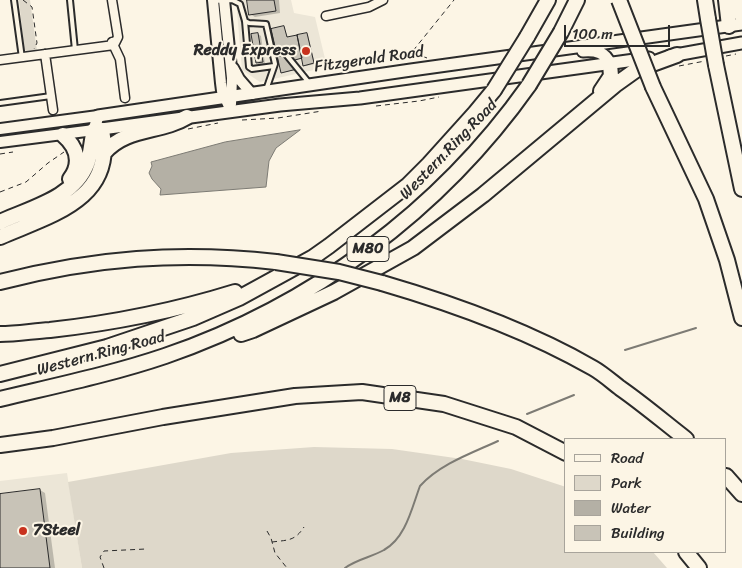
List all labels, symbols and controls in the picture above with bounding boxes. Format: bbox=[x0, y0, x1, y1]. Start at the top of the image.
scale bar bbox=[567, 15, 673, 47]
text: 100 m bbox=[572, 21, 613, 47]
place label: Reddy Express bbox=[194, 41, 296, 61]
street label: Fitzgerald Road bbox=[313, 43, 425, 77]
marker: Reddy Express bbox=[300, 45, 312, 57]
street label: Western Ring Road bbox=[396, 96, 502, 204]
road number: M80 bbox=[347, 236, 389, 262]
street label: Western Ring Road bbox=[35, 328, 167, 380]
road number: M8 bbox=[384, 386, 416, 410]
legend bbox=[564, 438, 727, 553]
text: Road bbox=[611, 445, 643, 471]
text: Park bbox=[611, 470, 642, 496]
text: Water bbox=[611, 495, 651, 521]
text: Building bbox=[611, 520, 665, 546]
place label: 7Steel bbox=[33, 521, 80, 541]
marker: 7Steel bbox=[17, 525, 29, 537]

